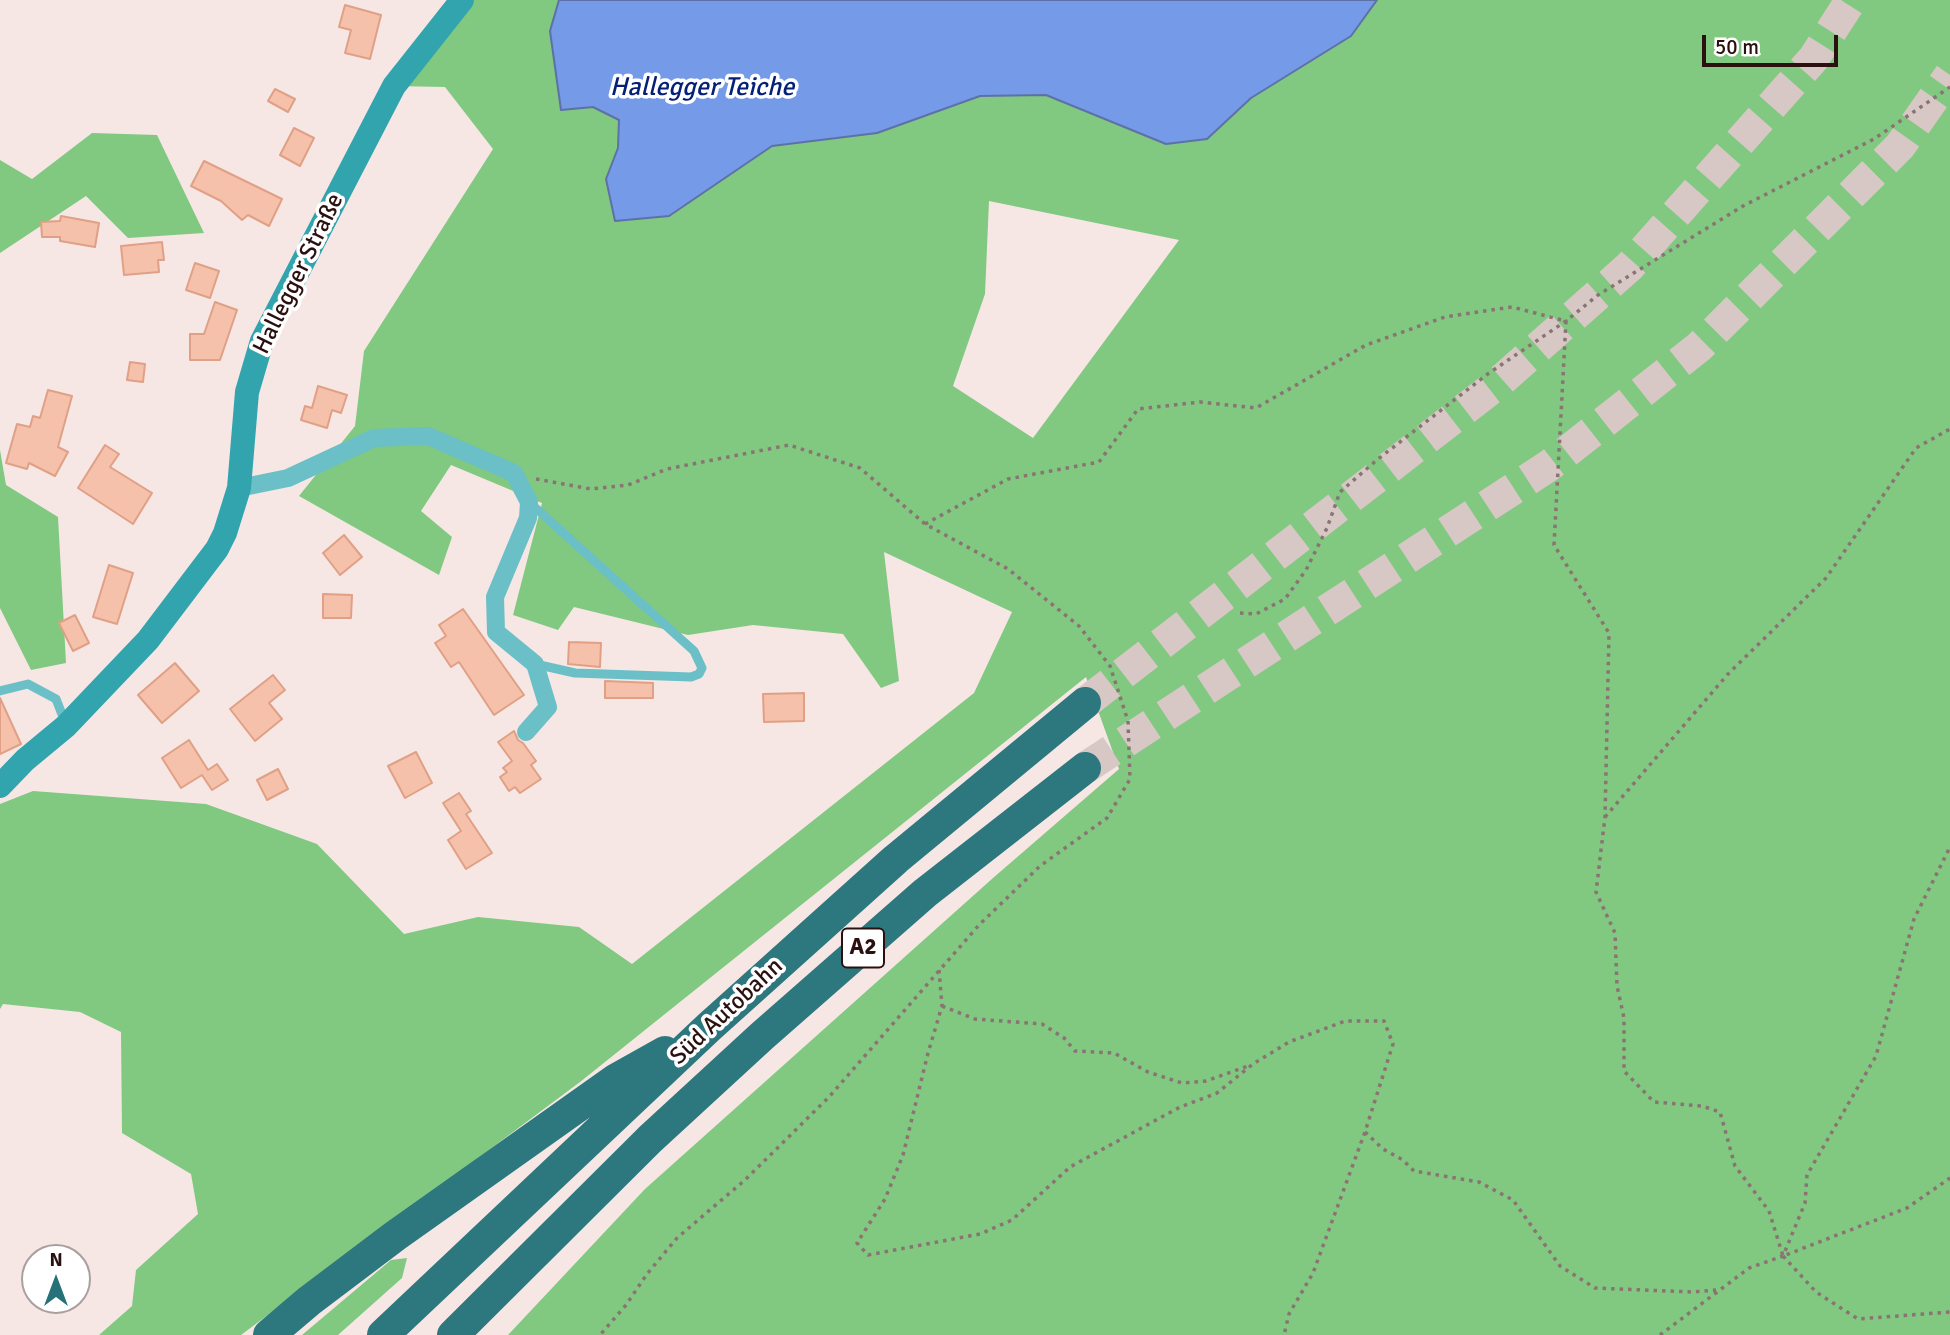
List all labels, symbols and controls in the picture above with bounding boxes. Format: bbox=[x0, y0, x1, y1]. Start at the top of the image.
scale bar bbox=[1705, 21, 1842, 65]
text: 50 m bbox=[1715, 34, 1759, 60]
water label: Hallegger Teiche bbox=[610, 72, 794, 104]
street label: Hallegger Straße bbox=[248, 189, 350, 359]
road number: A2 bbox=[842, 928, 884, 967]
street label: Süd Autobahn bbox=[665, 952, 789, 1072]
north arrow bbox=[21, 1244, 91, 1314]
text: N bbox=[49, 1248, 63, 1272]

